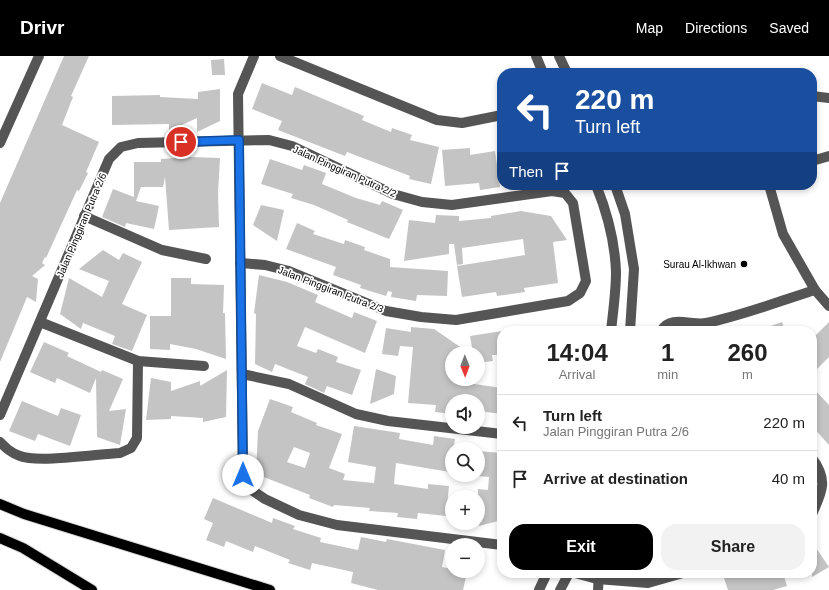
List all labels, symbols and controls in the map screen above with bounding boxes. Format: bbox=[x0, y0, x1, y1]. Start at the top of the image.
text: Drivr bbox=[20, 17, 64, 38]
text: Map bbox=[636, 20, 663, 36]
text: Directions bbox=[685, 20, 747, 36]
text: Saved bbox=[769, 20, 809, 36]
icon: left bbox=[509, 84, 561, 136]
text: 220 m bbox=[575, 84, 654, 115]
text: Turn left bbox=[575, 117, 640, 137]
pin bbox=[164, 125, 198, 159]
icon: arrive bbox=[170, 131, 192, 153]
street label: Jalan Pinggiran Putra 2/2 bbox=[291, 144, 399, 199]
icon: arrive bbox=[551, 160, 573, 182]
text: Then bbox=[509, 163, 543, 180]
street label: Jalan Pinggiran Putra 2/6 bbox=[54, 171, 109, 279]
place label: Surau Al-Ikhwan bbox=[663, 259, 736, 270]
marker: Surau Al-Ikhwan bbox=[739, 259, 749, 269]
street label: Jalan Pinggiran Putra 2/3 bbox=[276, 264, 386, 315]
text: 14:04 bbox=[546, 339, 608, 366]
text: 1 bbox=[661, 339, 674, 366]
text: 260 bbox=[728, 339, 768, 366]
north arrow bbox=[445, 346, 485, 386]
map controls bbox=[445, 346, 485, 578]
text: Arrival bbox=[559, 367, 596, 382]
text: min bbox=[657, 367, 678, 382]
text: m bbox=[742, 367, 753, 382]
button: sound bbox=[445, 394, 485, 434]
text: Turn left bbox=[543, 407, 602, 424]
icon: left bbox=[509, 412, 531, 434]
text: 220 m bbox=[763, 414, 805, 431]
text: Jalan Pinggiran Putra 2/6 bbox=[543, 424, 689, 439]
button: search bbox=[445, 442, 485, 482]
position arrow bbox=[222, 454, 264, 496]
icon: arrive bbox=[509, 468, 531, 490]
text: Arrive at destination bbox=[543, 470, 688, 487]
text: 40 m bbox=[772, 470, 805, 487]
button: + bbox=[445, 490, 485, 530]
button: Exit bbox=[509, 524, 653, 570]
button: Share bbox=[661, 524, 805, 570]
button: − bbox=[445, 538, 485, 578]

